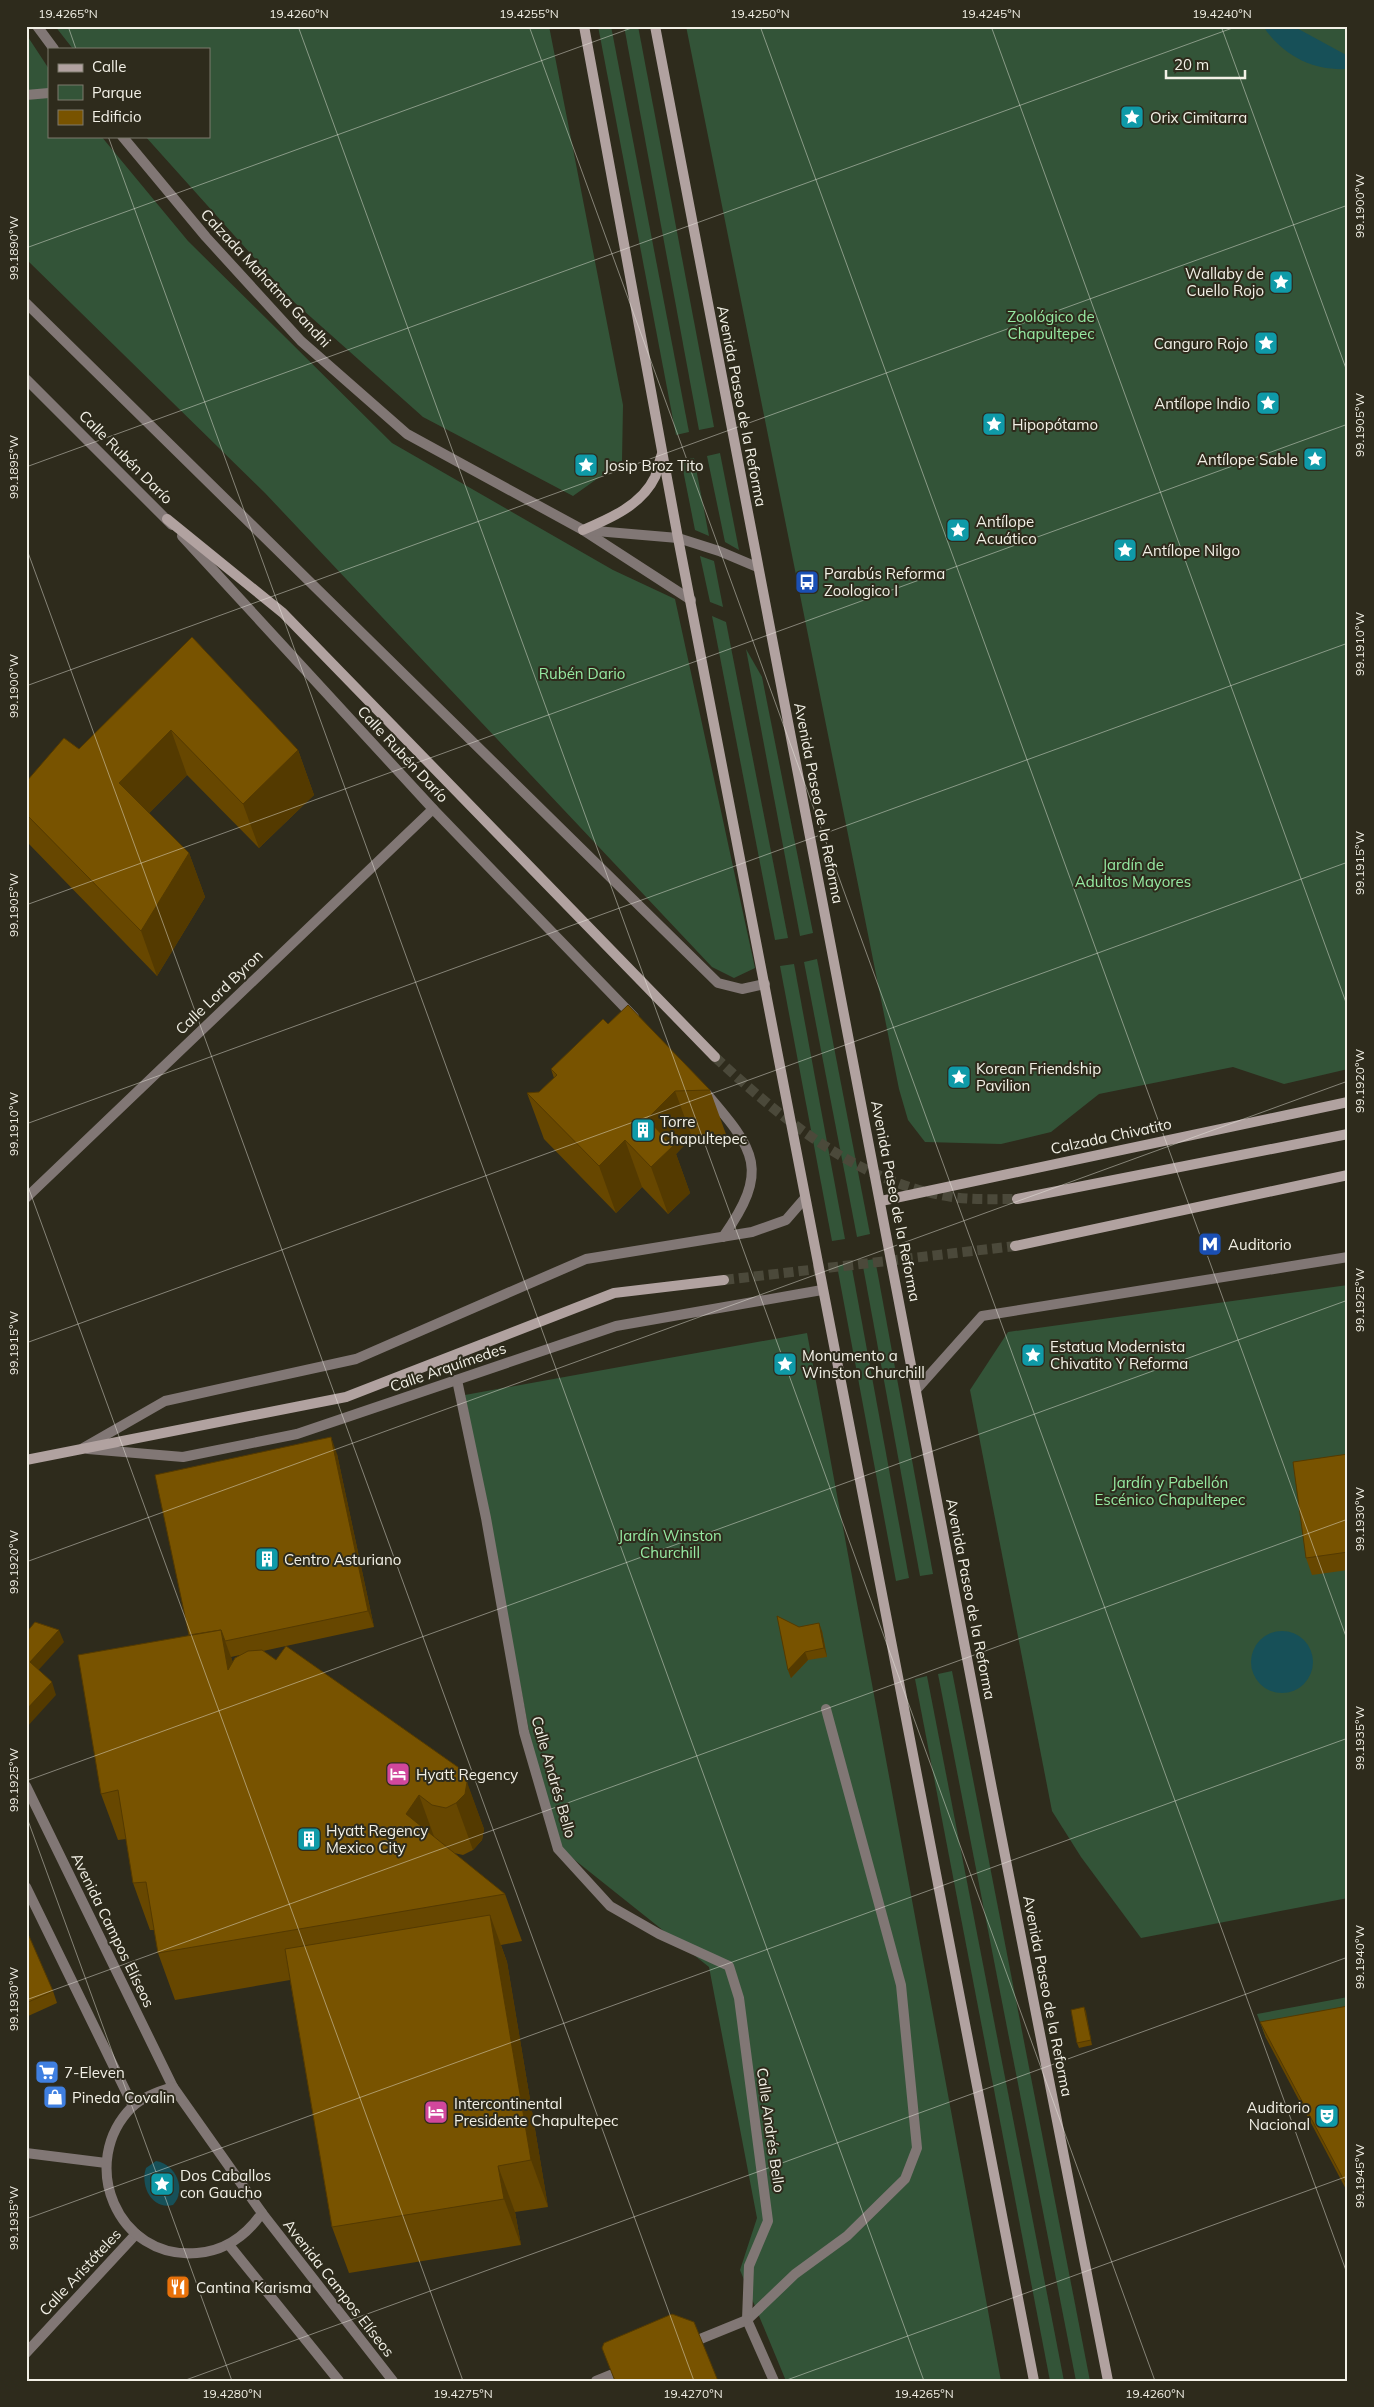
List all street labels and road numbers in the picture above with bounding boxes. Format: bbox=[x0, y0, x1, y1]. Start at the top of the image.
street label: Calzada Mahatma Gandhi bbox=[197, 205, 335, 351]
street label: Avenida Paseo de la Reforma bbox=[713, 304, 771, 508]
street label: Calle Rubén Darío bbox=[75, 406, 177, 508]
street label: Avenida Paseo de la Reforma bbox=[790, 701, 848, 905]
street label: Calle Rubén Darío bbox=[353, 702, 453, 806]
street label: Calle Lord Byron bbox=[171, 946, 267, 1038]
street label: Avenida Paseo de la Reforma bbox=[867, 1099, 925, 1303]
street label: Calzada Chivatito bbox=[1049, 1114, 1173, 1158]
street label: Calle Arquímedes bbox=[387, 1338, 509, 1396]
street label: Avenida Paseo de la Reforma bbox=[942, 1497, 1000, 1701]
street label: Calle Andrés Bello bbox=[528, 1714, 580, 1840]
street label: Avenida Campos Elíseos bbox=[67, 1850, 159, 2010]
street label: Avenida Paseo de la Reforma bbox=[1019, 1894, 1077, 2098]
street label: Calle Andrés Bello bbox=[753, 2066, 789, 2194]
street label: Avenida Campos Elíseos bbox=[279, 2215, 399, 2361]
street label: Calle Aristóteles bbox=[35, 2225, 125, 2319]

